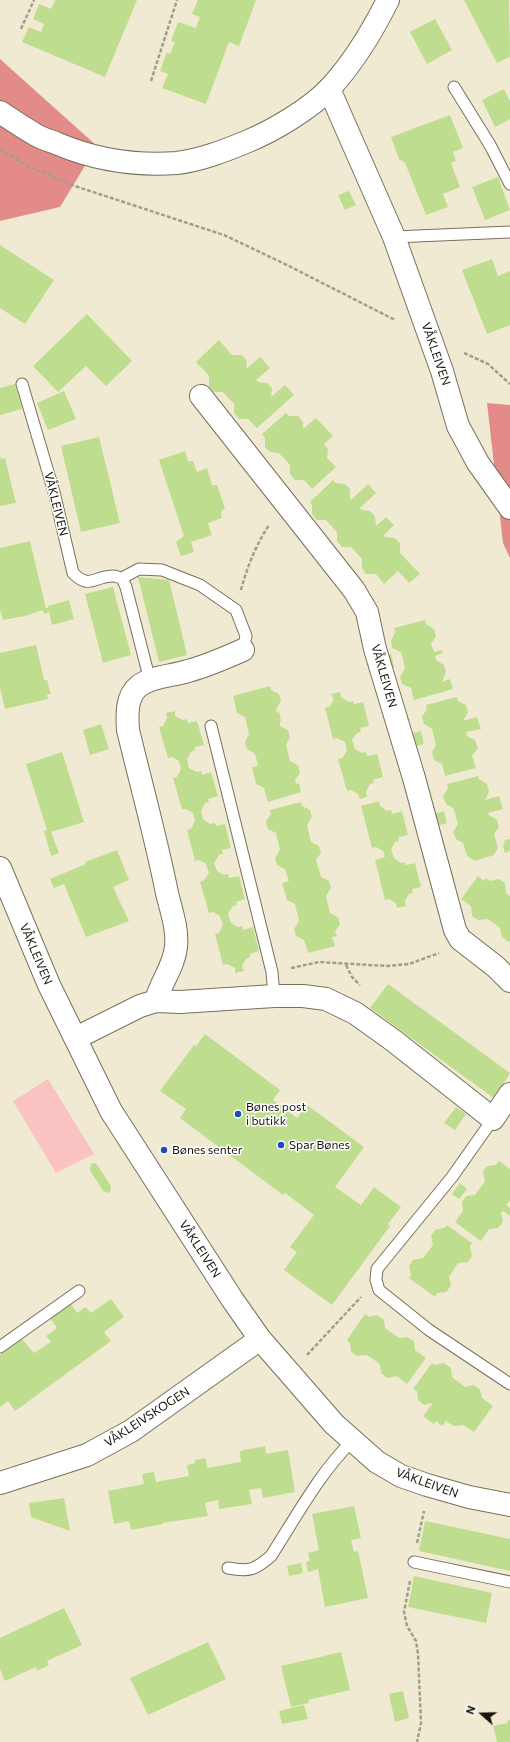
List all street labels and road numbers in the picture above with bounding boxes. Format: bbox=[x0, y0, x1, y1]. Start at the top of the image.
street label: VÅKLEIVEN bbox=[419, 321, 453, 387]
street label: VÅKLEIVEN bbox=[41, 471, 71, 537]
street label: VÅKLEIVEN bbox=[368, 643, 400, 709]
street label: VÅKLEIVEN bbox=[17, 921, 55, 987]
street label: VÅKLEIVEN bbox=[176, 1218, 224, 1280]
street label: VÅKLEIVSKOGEN bbox=[102, 1384, 192, 1450]
street label: VÅKLEIVEN bbox=[394, 1465, 460, 1501]

